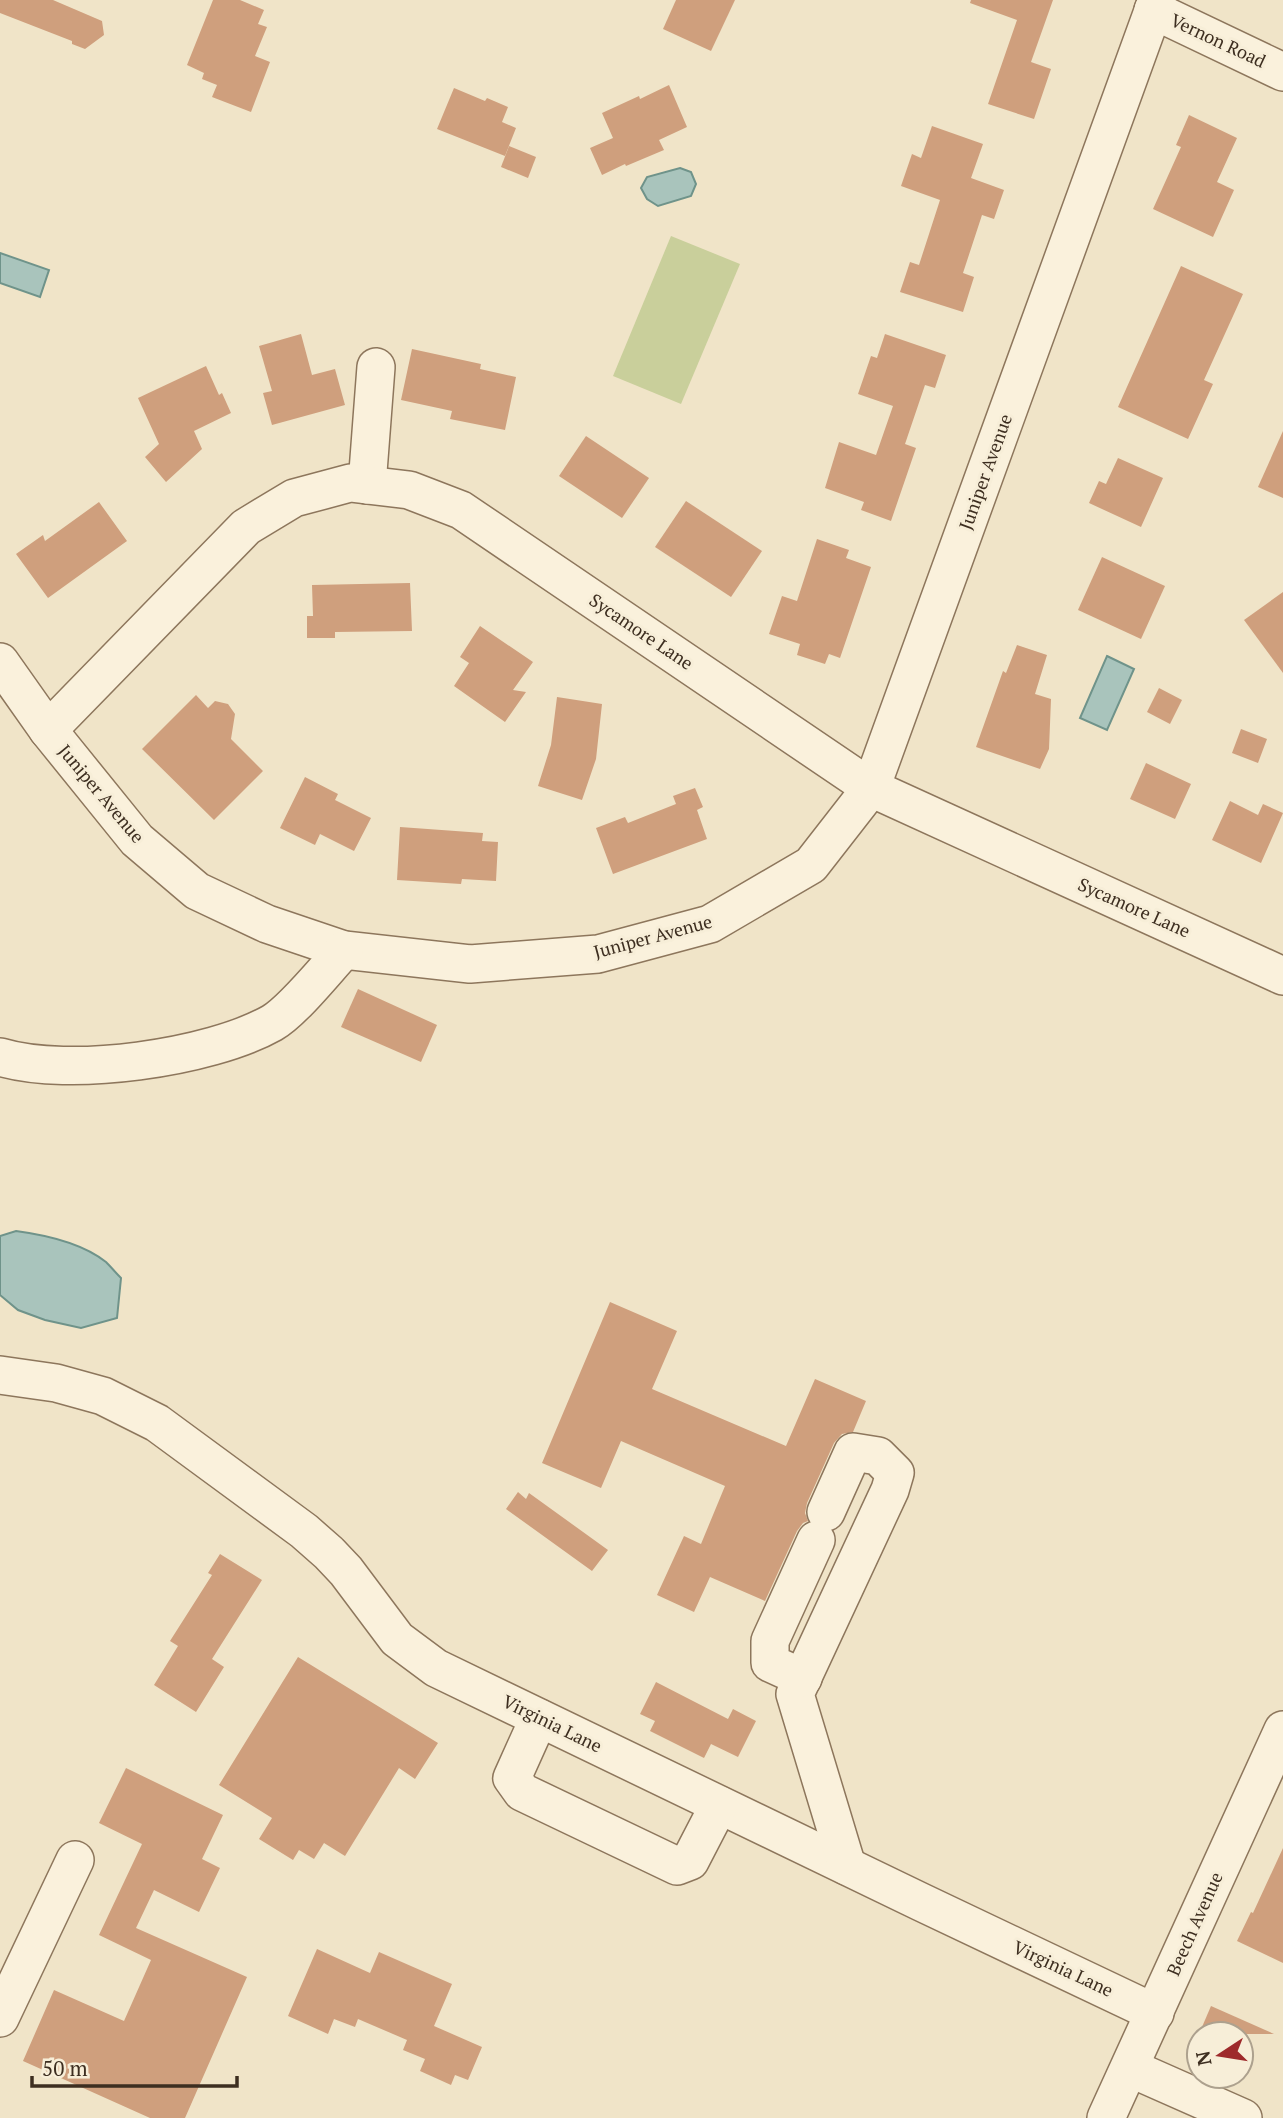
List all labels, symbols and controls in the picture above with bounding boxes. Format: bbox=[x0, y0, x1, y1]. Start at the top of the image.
street label: Vernon Road bbox=[1167, 8, 1270, 73]
street label: Juniper Avenue bbox=[953, 410, 1017, 533]
street label: Sycamore Lane bbox=[585, 588, 698, 675]
street label: Juniper Avenue bbox=[53, 739, 150, 848]
street label: Sycamore Lane bbox=[1075, 872, 1194, 943]
street label: Juniper Avenue bbox=[591, 909, 715, 963]
street label: Virginia Lane bbox=[499, 1689, 606, 1758]
street label: Beech Avenue bbox=[1161, 1868, 1228, 1979]
street label: Virginia Lane bbox=[1009, 1934, 1117, 2002]
north arrow bbox=[1185, 2020, 1255, 2090]
scale bar bbox=[32, 2044, 236, 2088]
text: N bbox=[1189, 2048, 1217, 2068]
text: 50 m bbox=[42, 2054, 88, 2082]

